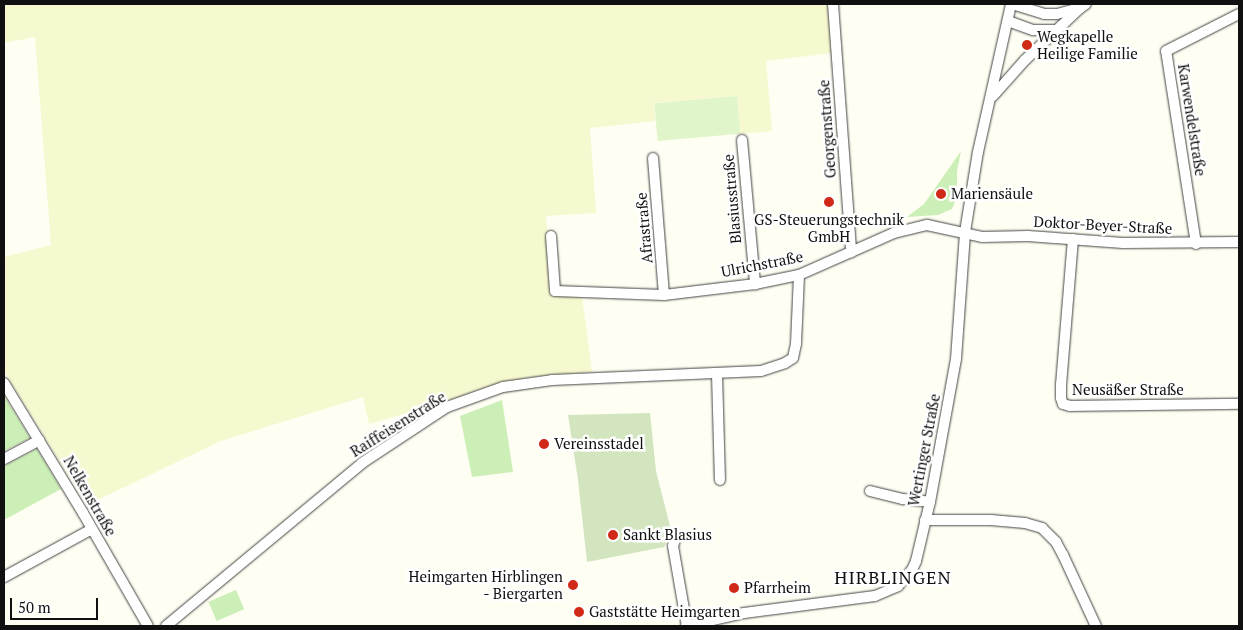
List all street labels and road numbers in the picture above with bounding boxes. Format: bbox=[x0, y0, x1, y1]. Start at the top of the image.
street label: Karwendelstraße bbox=[1174, 63, 1210, 177]
street label: Georgenstraße bbox=[815, 79, 839, 179]
street label: Blasiusstraße bbox=[719, 153, 745, 245]
street label: Afrastraße bbox=[632, 192, 656, 264]
street label: Doktor-Beyer-Straße bbox=[1033, 212, 1173, 238]
street label: Ulrichstraße bbox=[719, 247, 805, 281]
street label: Neusäßer Straße bbox=[1072, 381, 1184, 399]
street label: Raiffeisenstraße bbox=[347, 387, 449, 461]
street label: Wertinger Straße bbox=[904, 392, 944, 508]
street label: Nelkenstraße bbox=[60, 453, 120, 539]

